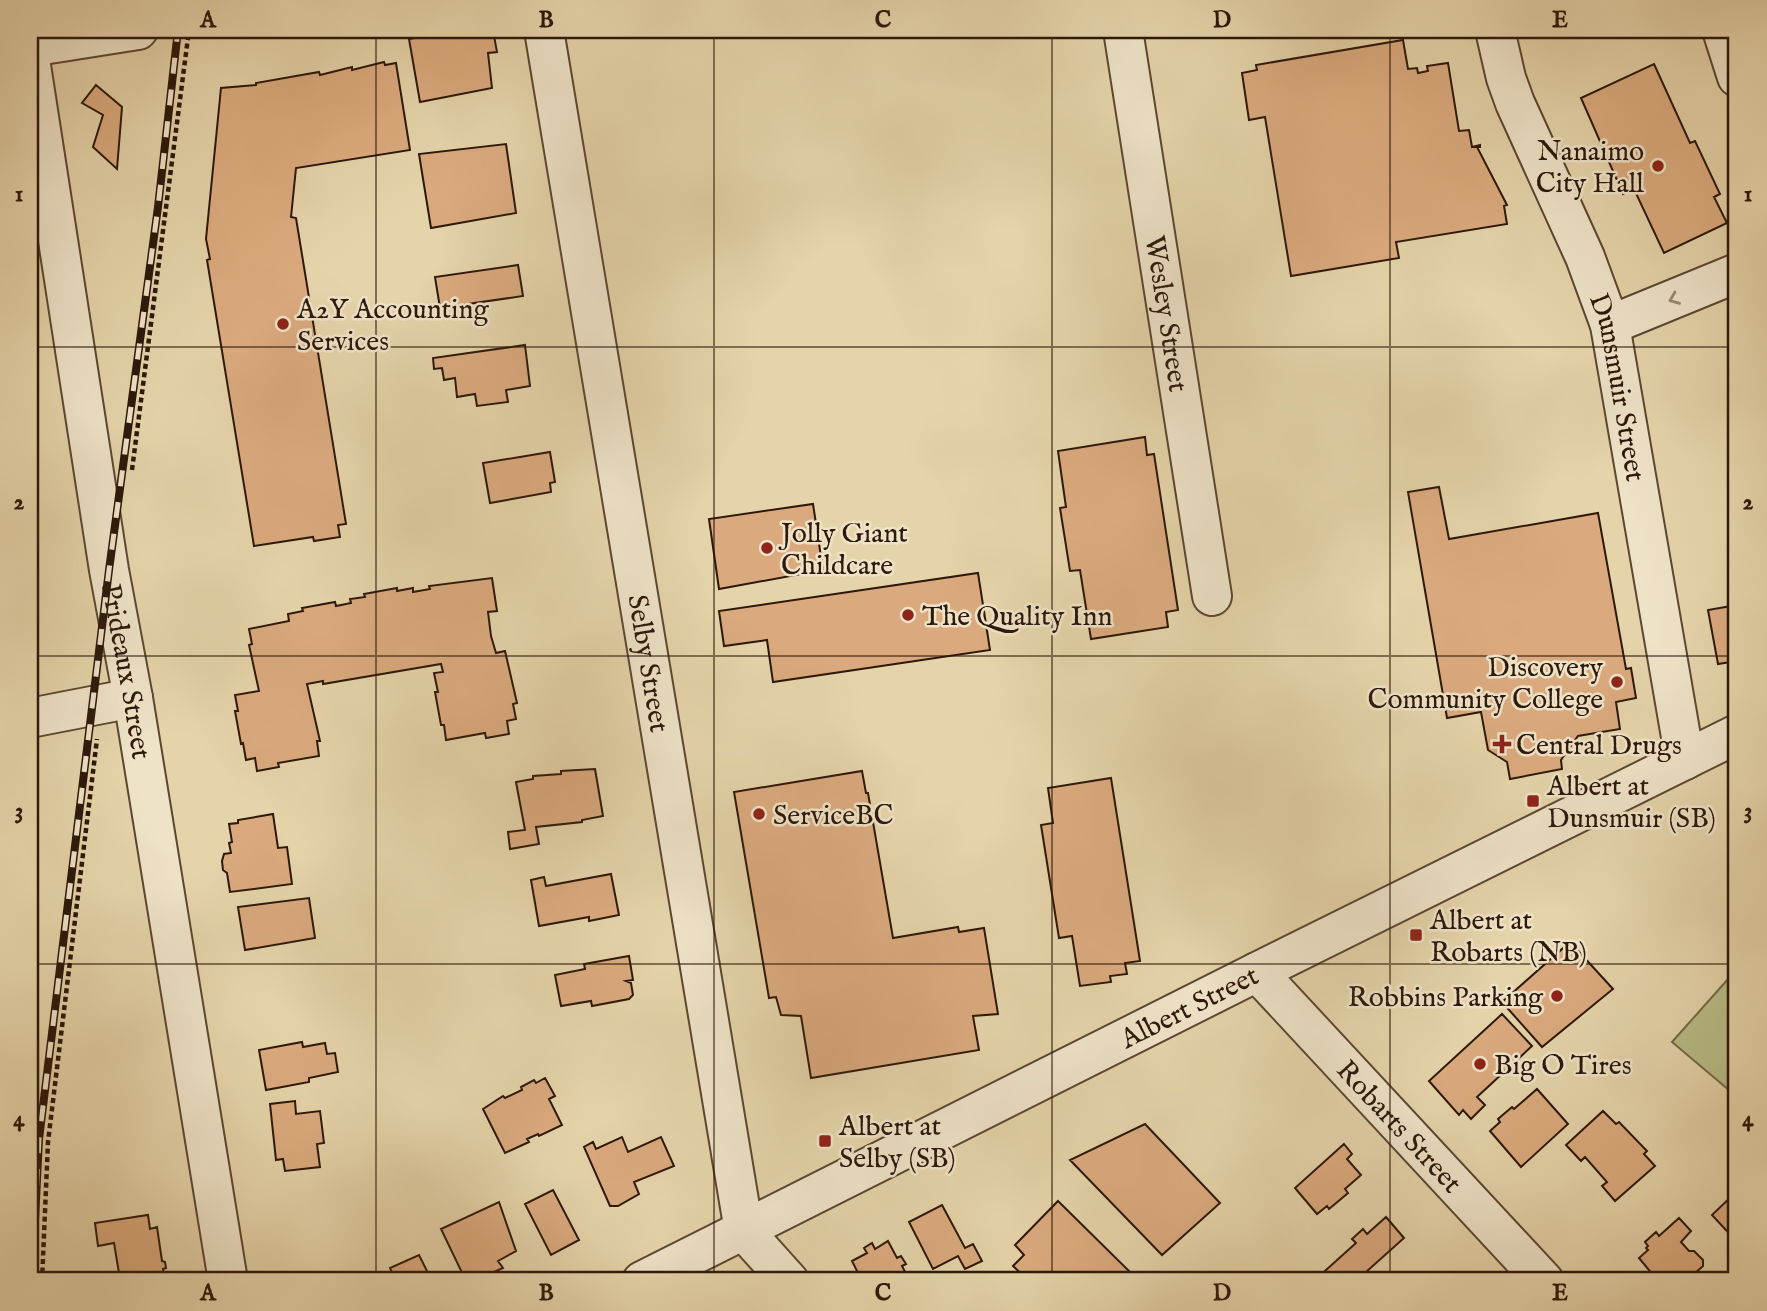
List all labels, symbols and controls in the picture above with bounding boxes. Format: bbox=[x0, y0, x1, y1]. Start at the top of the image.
text: A bbox=[199, 6, 217, 35]
text: B bbox=[538, 6, 554, 35]
text: C bbox=[875, 6, 892, 35]
text: D bbox=[1213, 6, 1231, 35]
text: E bbox=[1552, 6, 1568, 35]
place label: Nanaimo City Hall bbox=[1536, 135, 1644, 202]
marker: Nanaimo City Hall bbox=[1650, 158, 1666, 174]
text: 1 bbox=[15, 180, 23, 209]
text: 1 bbox=[1744, 180, 1752, 209]
street label: Wesley Street bbox=[1136, 233, 1195, 395]
street label: Dunsmuir Street bbox=[1580, 289, 1652, 485]
one-way arrow bbox=[1669, 291, 1681, 305]
place label: A2Y Accounting Services bbox=[296, 293, 490, 360]
marker: A2Y Accounting Services bbox=[275, 316, 291, 332]
text: 2 bbox=[14, 488, 25, 517]
text: 2 bbox=[1743, 488, 1754, 517]
place label: Jolly Giant Childcare bbox=[778, 517, 908, 584]
marker: Jolly Giant Childcare bbox=[759, 540, 775, 556]
street label: Prideaux Street bbox=[92, 581, 158, 762]
street label: Selby Street bbox=[618, 592, 676, 736]
place label: The Quality Inn bbox=[922, 600, 1112, 635]
marker: The Quality Inn bbox=[900, 607, 916, 623]
place label: Discovery Community College bbox=[1367, 651, 1603, 718]
marker: Discovery Community College bbox=[1609, 674, 1625, 690]
place label: Central Drugs bbox=[1516, 729, 1682, 764]
marker: Central Drugs bbox=[1494, 736, 1510, 752]
place label: Albert at Dunsmuir (SB) bbox=[1546, 770, 1716, 837]
marker: Albert at Dunsmuir (SB) bbox=[1525, 793, 1541, 809]
text: 3 bbox=[15, 797, 23, 826]
text: 3 bbox=[1744, 797, 1752, 826]
place label: ServiceBC bbox=[773, 799, 894, 834]
marker: ServiceBC bbox=[751, 806, 767, 822]
place label: Albert at Robarts (NB) bbox=[1429, 904, 1587, 971]
marker: Albert at Robarts (NB) bbox=[1408, 927, 1424, 943]
street label: Albert Street bbox=[1114, 959, 1265, 1058]
place label: Robbins Parking bbox=[1348, 981, 1544, 1016]
marker: Robbins Parking bbox=[1549, 988, 1565, 1004]
place label: Big O Tires bbox=[1494, 1049, 1631, 1084]
street label: Robarts Street bbox=[1328, 1054, 1469, 1202]
marker: Big O Tires bbox=[1472, 1056, 1488, 1072]
text: 4 bbox=[13, 1105, 25, 1134]
text: 4 bbox=[1742, 1105, 1754, 1134]
place label: Albert at Selby (SB) bbox=[838, 1110, 956, 1177]
marker: Albert at Selby (SB) bbox=[817, 1133, 833, 1149]
text: A bbox=[199, 1279, 217, 1308]
text: B bbox=[538, 1279, 554, 1308]
text: C bbox=[875, 1279, 892, 1308]
text: D bbox=[1213, 1279, 1231, 1308]
text: E bbox=[1552, 1279, 1568, 1308]

